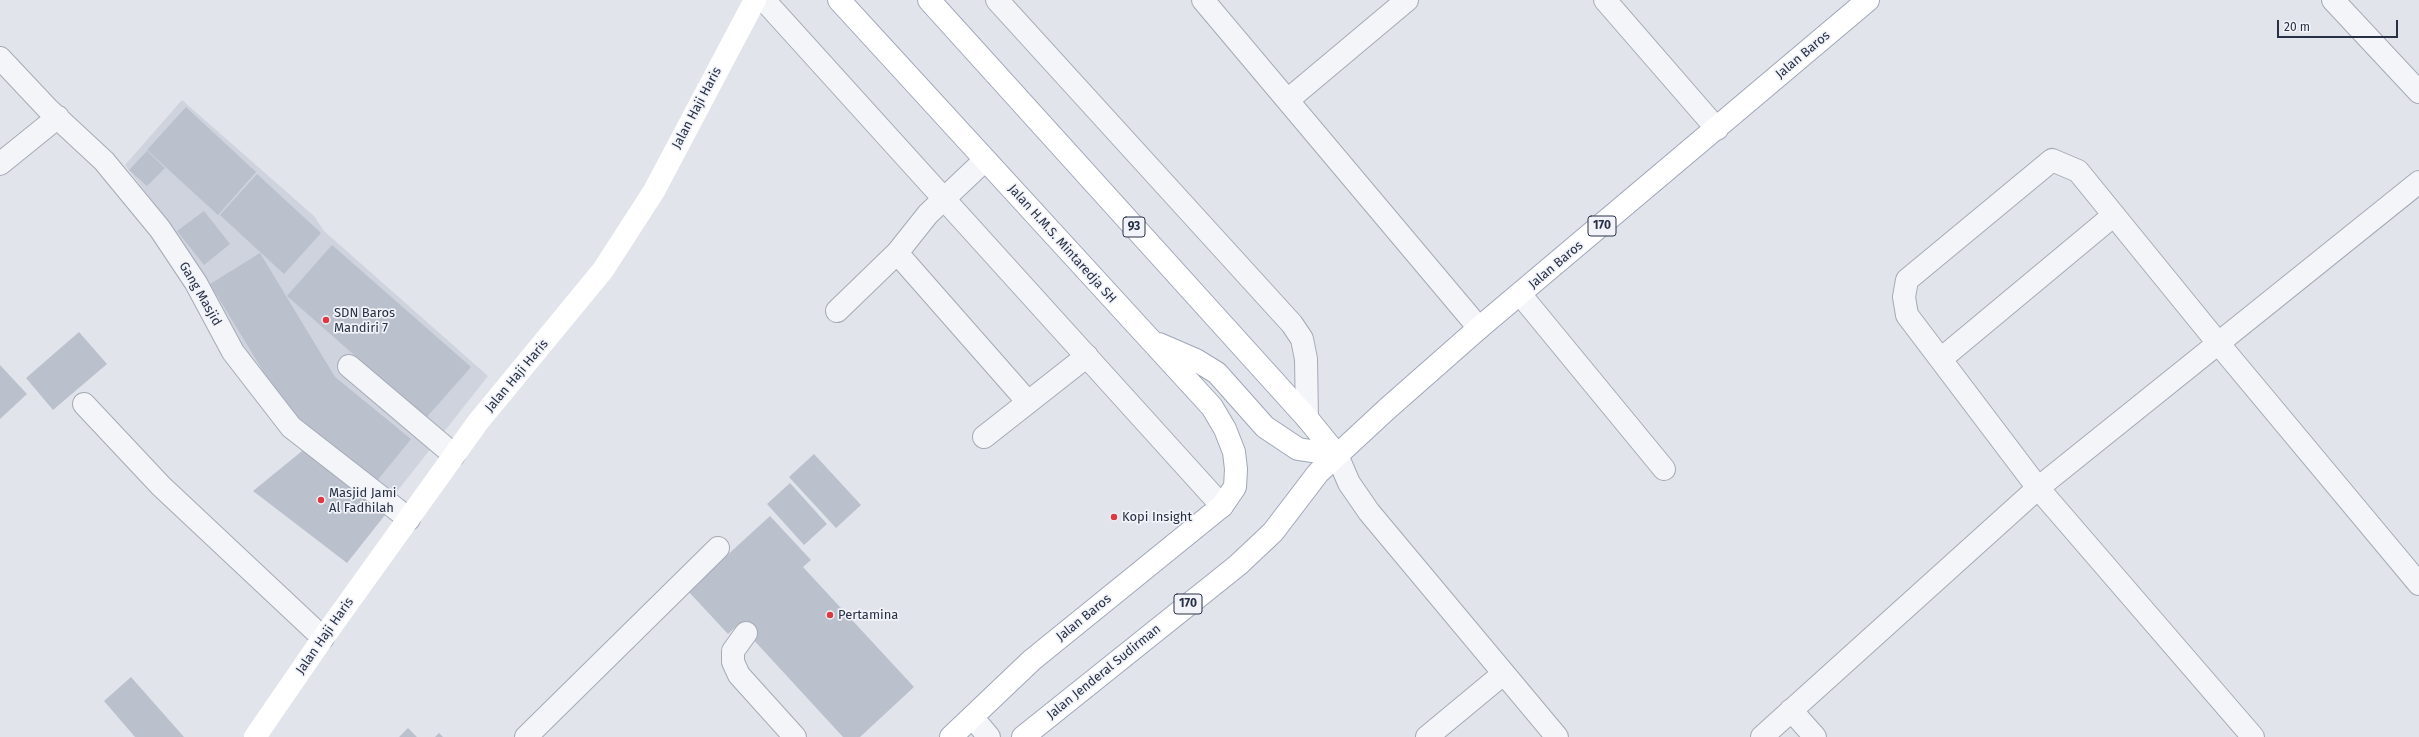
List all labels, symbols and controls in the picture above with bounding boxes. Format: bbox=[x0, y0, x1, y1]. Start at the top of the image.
scale bar bbox=[2279, 12, 2400, 38]
text: 20 m bbox=[2284, 20, 2310, 34]
street label: Jalan Baros bbox=[1773, 28, 1833, 82]
street label: Jalan Haji Haris bbox=[669, 65, 725, 151]
street label: Jalan H.M.S. Mintaredja SH bbox=[1005, 181, 1119, 307]
road number: 170 bbox=[1588, 216, 1616, 236]
road number: 93 bbox=[1123, 217, 1145, 237]
street label: Jalan Baros bbox=[1526, 238, 1586, 292]
street label: Gang Masjid bbox=[175, 259, 225, 329]
place label: SDN Baros Mandiri 7 bbox=[334, 305, 395, 336]
marker: SDN Baros Mandiri 7 bbox=[321, 315, 331, 325]
street label: Jalan Haji Haris bbox=[482, 337, 552, 415]
place label: Masjid Jami Al Fadhilah bbox=[329, 485, 396, 516]
marker: Masjid Jami Al Fadhilah bbox=[316, 495, 326, 505]
place label: Kopi Insight bbox=[1122, 509, 1192, 525]
marker: Kopi Insight bbox=[1109, 512, 1119, 522]
street label: Jalan Baros bbox=[1053, 591, 1115, 645]
road number: 170 bbox=[1174, 594, 1202, 614]
street label: Jalan Haji Haris bbox=[293, 595, 357, 677]
place label: Pertamina bbox=[838, 607, 898, 623]
marker: Pertamina bbox=[825, 610, 835, 620]
street label: Jalan Jenderal Sudirman bbox=[1044, 621, 1164, 723]

